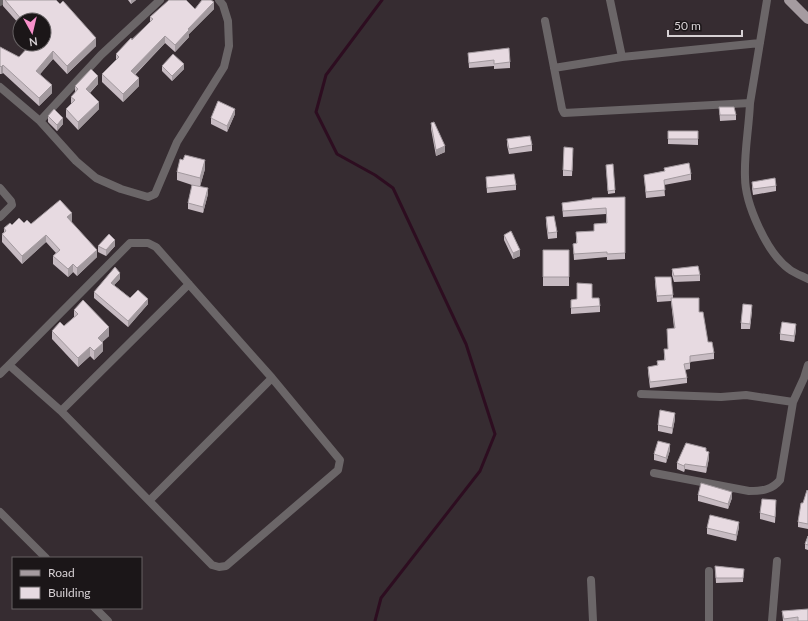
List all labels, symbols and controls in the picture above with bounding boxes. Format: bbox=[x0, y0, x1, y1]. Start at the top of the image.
north arrow bbox=[12, 12, 52, 52]
scale bar bbox=[668, 12, 742, 38]
text: 50 m bbox=[674, 18, 701, 33]
text: N bbox=[28, 35, 39, 49]
legend bbox=[12, 557, 142, 609]
text: Road bbox=[48, 565, 75, 580]
text: Building bbox=[48, 585, 91, 600]

